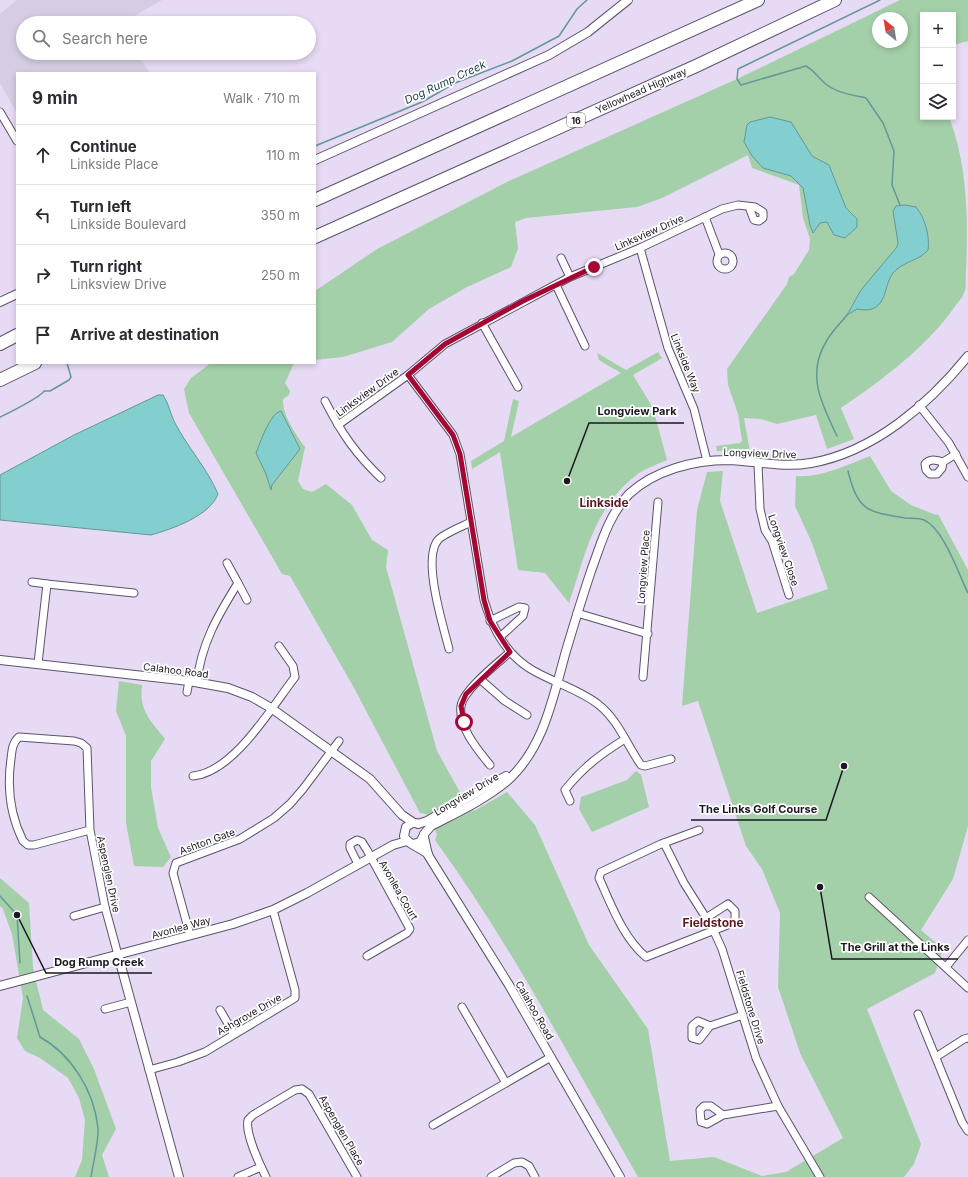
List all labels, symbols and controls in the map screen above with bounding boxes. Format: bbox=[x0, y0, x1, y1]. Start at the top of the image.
north arrow bbox=[872, 12, 908, 48]
map controls bbox=[920, 12, 956, 120]
button: + bbox=[920, 12, 956, 48]
search box bbox=[16, 16, 316, 60]
icon: search bbox=[30, 27, 52, 49]
text: Search here bbox=[62, 29, 148, 48]
button: − bbox=[920, 48, 956, 84]
water label: Dog Rump Creek bbox=[402, 57, 489, 107]
street label: Yellowhead Highway bbox=[594, 64, 689, 115]
button: layers bbox=[920, 84, 956, 120]
text: 9 min bbox=[32, 88, 78, 108]
text: Walk · 710 m bbox=[223, 90, 300, 106]
road number: 16 bbox=[567, 113, 585, 127]
text: Continue bbox=[70, 137, 137, 156]
icon: ahead bbox=[32, 144, 54, 166]
text: 110 m bbox=[266, 147, 300, 163]
text: Linkside Place bbox=[70, 156, 158, 172]
text: Turn left bbox=[70, 197, 131, 216]
icon: left bbox=[32, 204, 54, 226]
text: 350 m bbox=[261, 207, 300, 223]
street label: Linksview Drive bbox=[613, 211, 686, 253]
text: Linkside Boulevard bbox=[70, 216, 186, 232]
text: Turn right bbox=[70, 257, 142, 276]
route end bbox=[585, 258, 603, 276]
icon: right bbox=[32, 264, 54, 286]
text: 250 m bbox=[261, 267, 300, 283]
text: Linksview Drive bbox=[70, 276, 167, 292]
icon: arrive bbox=[32, 324, 54, 346]
text: Arrive at destination bbox=[70, 325, 219, 344]
street label: Linkside Way bbox=[669, 332, 703, 395]
street label: Linksview Drive bbox=[333, 365, 401, 419]
callout: Longview Park bbox=[589, 400, 684, 423]
text: Longview Park bbox=[597, 404, 677, 418]
street label: Longview Drive bbox=[723, 446, 797, 460]
district label: Linkside bbox=[579, 495, 629, 510]
street label: Longview Close bbox=[766, 512, 802, 588]
street label: Longview Place bbox=[634, 529, 652, 605]
street label: Calahoo Road bbox=[143, 660, 209, 680]
route start bbox=[455, 713, 473, 731]
street label: Longview Drive bbox=[432, 770, 501, 818]
callout: The Links Golf Course bbox=[691, 797, 826, 820]
text: The Links Golf Course bbox=[699, 802, 818, 816]
street label: Ashton Gate bbox=[178, 825, 236, 857]
street label: Aspenglen Drive bbox=[95, 835, 123, 914]
street label: Avonlea Court bbox=[377, 858, 421, 923]
street label: Avonlea Way bbox=[150, 913, 212, 941]
district label: Fieldstone bbox=[682, 915, 744, 930]
callout: The Grill at the Links bbox=[832, 936, 958, 959]
text: The Grill at the Links bbox=[840, 940, 950, 954]
callout: Dog Rump Creek bbox=[46, 950, 152, 973]
text: Dog Rump Creek bbox=[54, 955, 144, 969]
street label: Fieldstone Drive bbox=[734, 969, 768, 1046]
street label: Calahoo Road bbox=[513, 979, 557, 1041]
street label: Ashgrove Drive bbox=[215, 991, 284, 1037]
street label: Aspenglen Place bbox=[317, 1093, 367, 1167]

